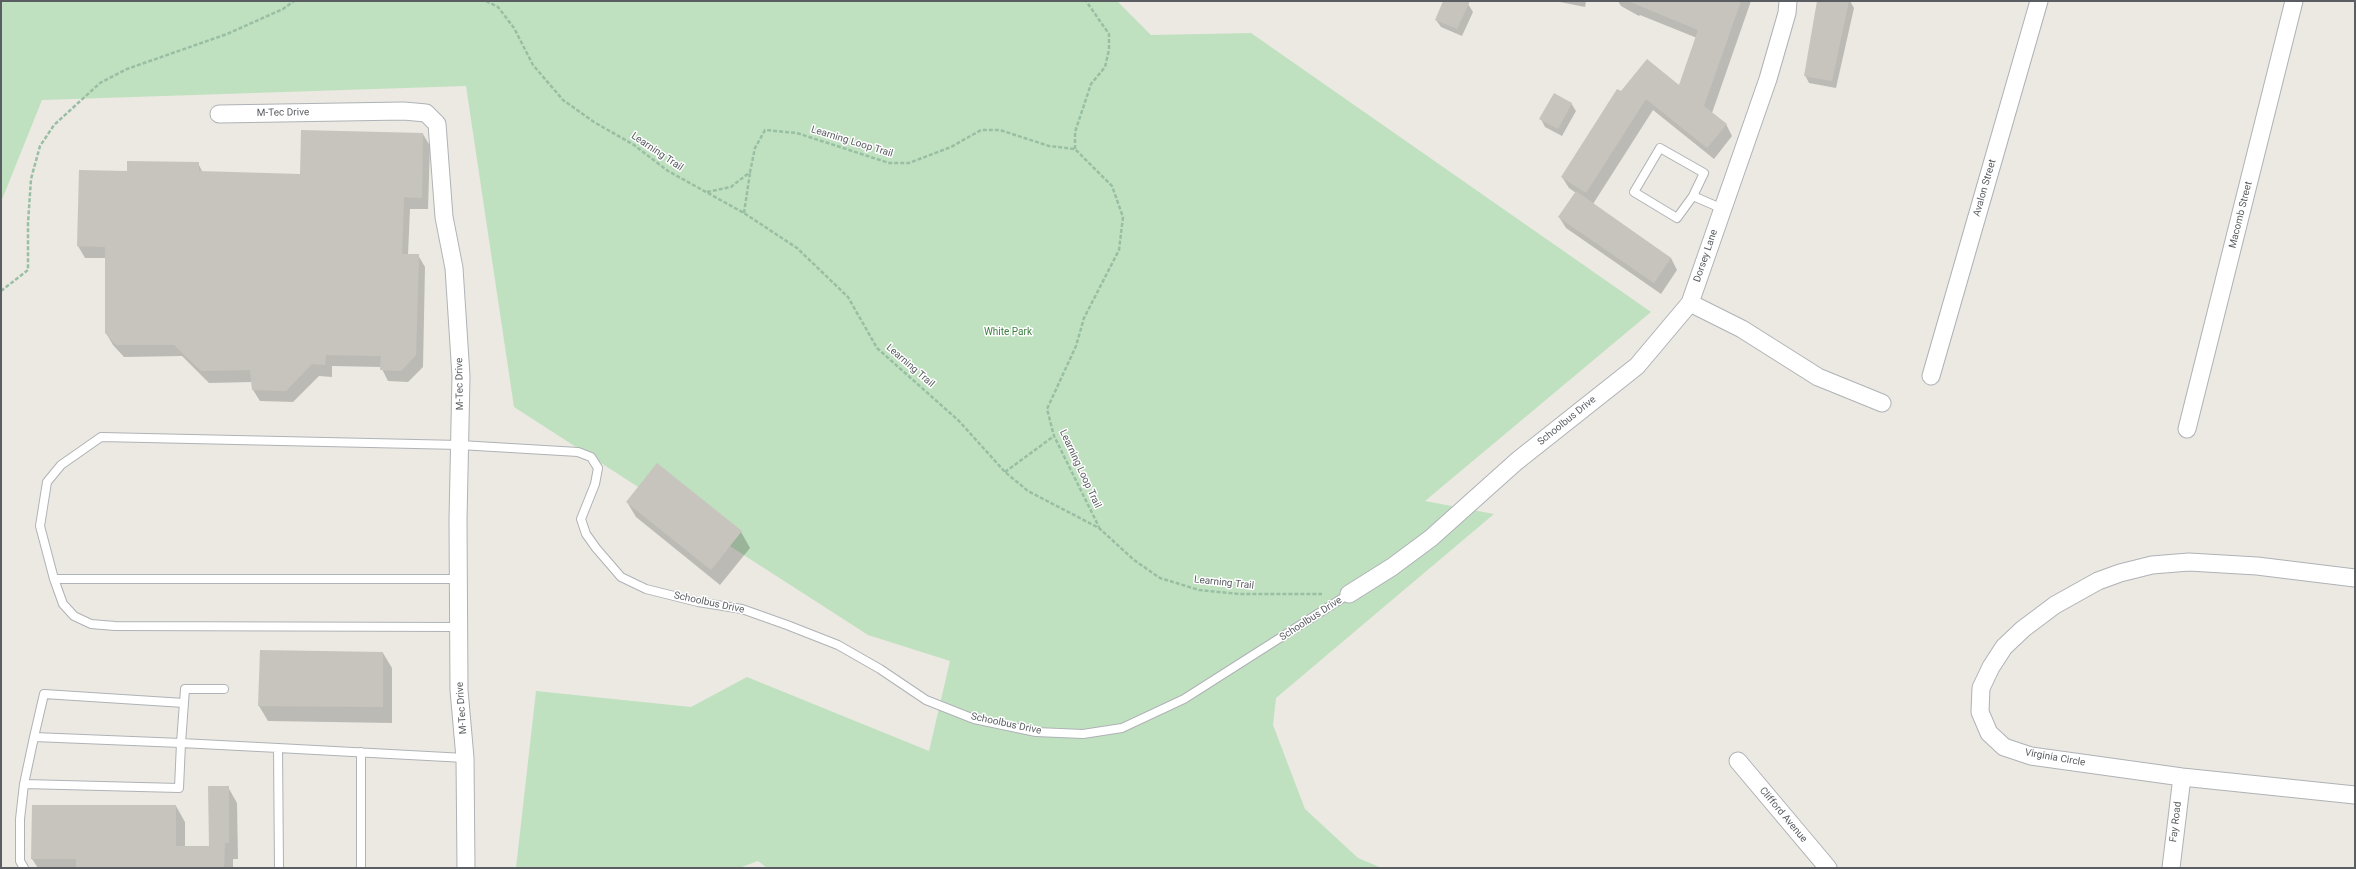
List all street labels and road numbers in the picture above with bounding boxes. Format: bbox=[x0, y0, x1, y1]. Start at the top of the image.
street label: M-Tec Drive bbox=[257, 107, 309, 119]
street label: Learning Loop Trail bbox=[810, 124, 894, 160]
street label: Learning Trail bbox=[629, 130, 685, 174]
street label: Avalon Street bbox=[1971, 158, 1999, 218]
street label: Macomb Street bbox=[2227, 180, 2255, 250]
street label: Dorsey Lane bbox=[1691, 228, 1721, 284]
street label: Learning Trail bbox=[883, 342, 937, 390]
street label: M-Tec Drive bbox=[454, 358, 466, 410]
street label: Schoolbus Drive bbox=[1535, 394, 1599, 448]
street label: Learning Loop Trail bbox=[1057, 428, 1103, 510]
street label: Learning Trail bbox=[1193, 574, 1255, 592]
street label: Schoolbus Drive bbox=[673, 590, 745, 616]
street label: Schoolbus Drive bbox=[1278, 594, 1344, 644]
street label: M-Tec Drive bbox=[454, 681, 470, 735]
street label: Schoolbus Drive bbox=[970, 711, 1042, 737]
street label: Virginia Circle bbox=[2024, 747, 2086, 769]
street label: Clifford Avenue bbox=[1757, 785, 1809, 845]
street label: Fay Road bbox=[2168, 801, 2184, 843]

